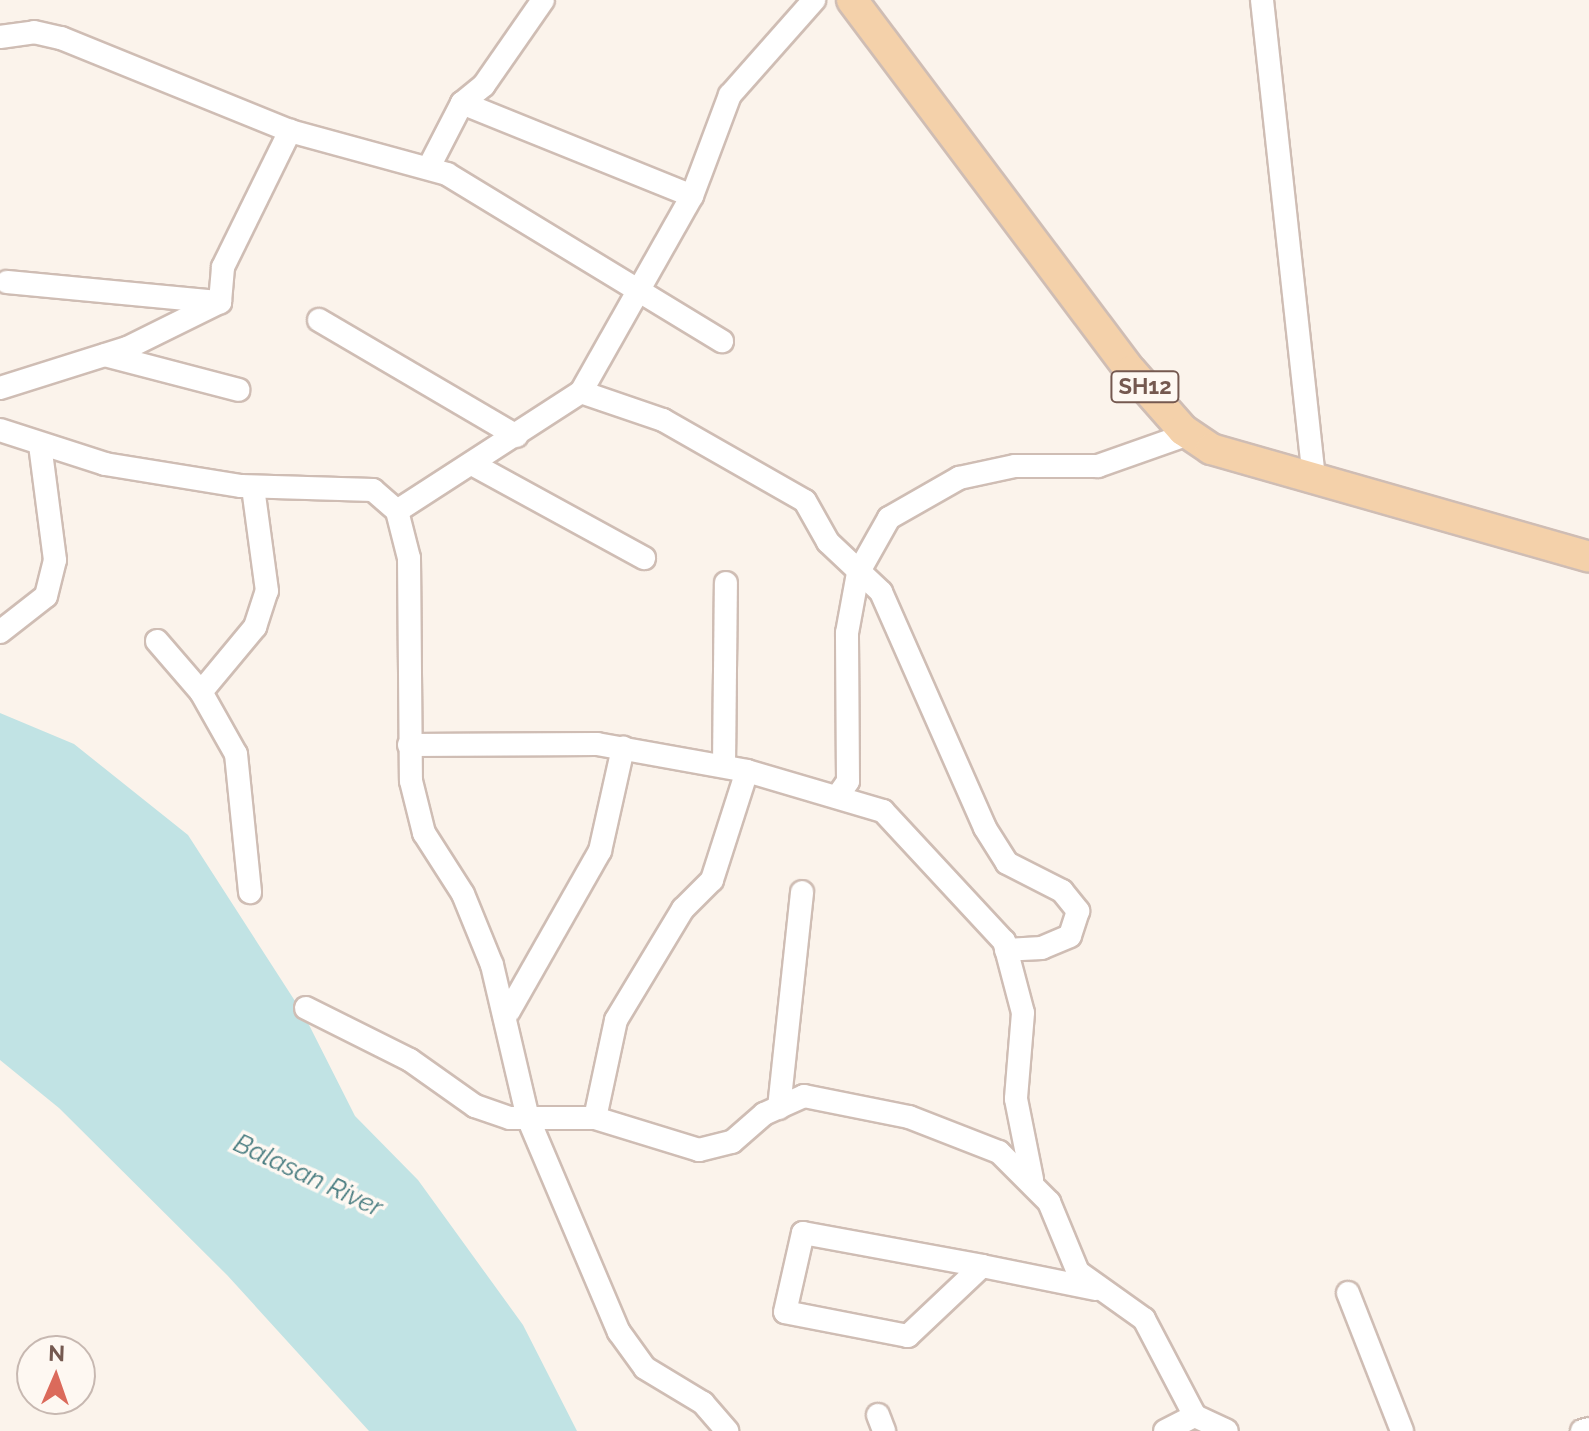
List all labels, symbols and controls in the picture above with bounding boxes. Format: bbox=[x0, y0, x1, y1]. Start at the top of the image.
road number: SH12 bbox=[1109, 369, 1181, 405]
water label: Balasan River bbox=[229, 1128, 387, 1224]
north arrow bbox=[16, 1335, 96, 1415]
text: N bbox=[48, 1340, 66, 1366]

